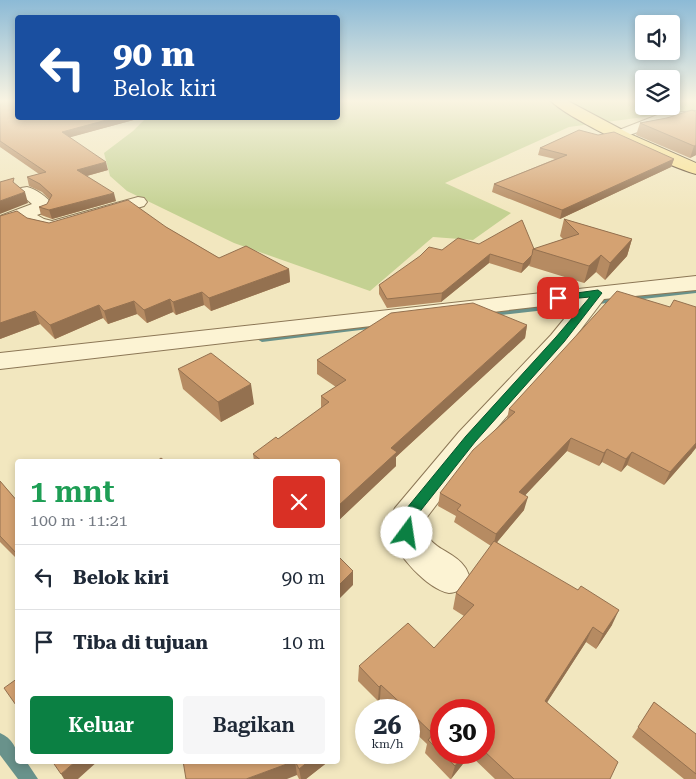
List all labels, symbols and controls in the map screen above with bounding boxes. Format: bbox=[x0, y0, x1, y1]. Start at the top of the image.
map controls bbox=[635, 15, 680, 115]
button: sound bbox=[635, 15, 680, 60]
text: 90 m bbox=[113, 34, 195, 75]
icon: left bbox=[30, 35, 95, 100]
button: layers bbox=[635, 70, 680, 115]
text: Belok kiri bbox=[113, 76, 217, 101]
pin bbox=[537, 277, 579, 319]
icon: arrive bbox=[544, 284, 572, 312]
text: 1 mnt bbox=[30, 474, 115, 509]
button: close bbox=[273, 476, 325, 528]
position arrow bbox=[380, 506, 432, 558]
text: 100 m · 11:21 bbox=[30, 511, 128, 530]
icon: left bbox=[30, 563, 58, 591]
text: Belok kiri bbox=[73, 566, 169, 589]
text: 90 m bbox=[282, 566, 325, 589]
icon: arrive bbox=[30, 628, 58, 656]
text: Tiba di tujuan bbox=[73, 631, 208, 654]
text: 10 m bbox=[282, 631, 325, 654]
button: Keluar bbox=[30, 696, 173, 754]
button: Bagikan bbox=[183, 696, 325, 754]
speed limit sign: 30 bbox=[430, 699, 495, 764]
text: 26 bbox=[373, 711, 402, 740]
text: km/h bbox=[371, 737, 404, 751]

